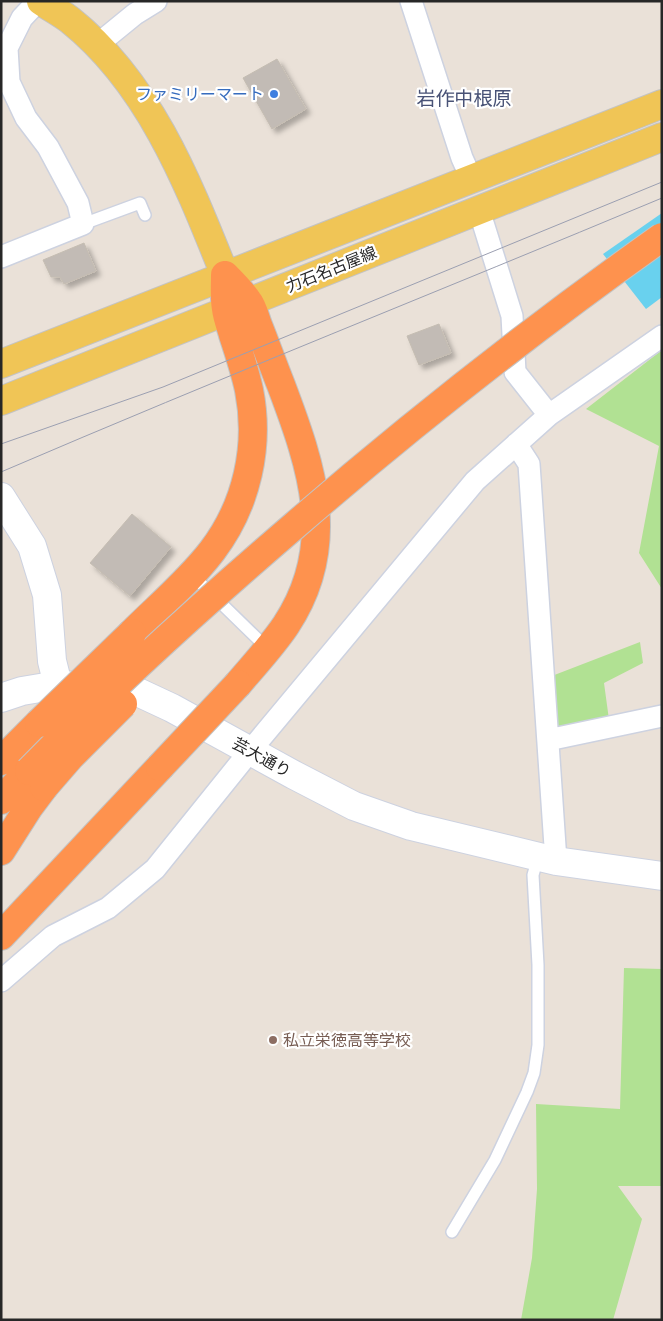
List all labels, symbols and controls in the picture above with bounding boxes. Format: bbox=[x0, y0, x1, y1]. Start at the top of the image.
place label: ファミリーマート bbox=[136, 83, 264, 105]
district label: 岩作中根原 bbox=[416, 85, 512, 111]
marker: ファミリーマート bbox=[268, 88, 280, 100]
street label: 力石名古屋線 bbox=[282, 241, 380, 297]
street label: 芸大通り bbox=[229, 732, 295, 782]
place label: 私立栄徳高等学校 bbox=[283, 1029, 411, 1051]
marker: 私立栄徳高等学校 bbox=[267, 1034, 279, 1046]

